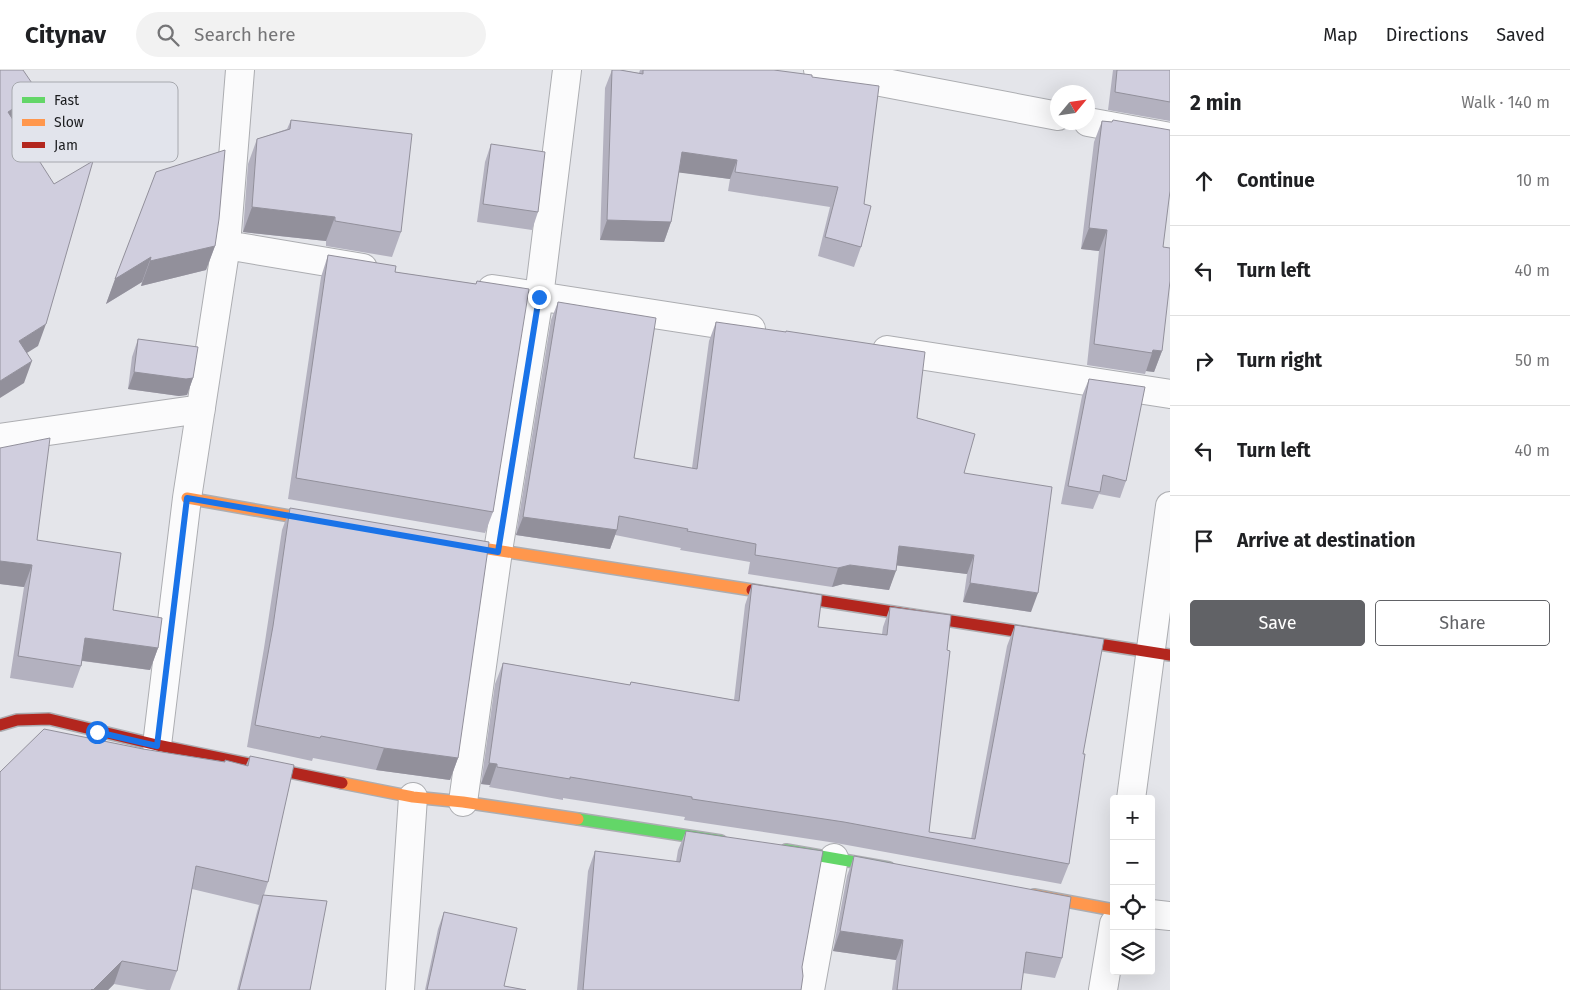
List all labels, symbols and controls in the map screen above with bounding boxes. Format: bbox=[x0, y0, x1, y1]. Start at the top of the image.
search box bbox=[136, 12, 486, 57]
text: Citynav bbox=[25, 21, 106, 49]
icon: search bbox=[154, 21, 182, 49]
text: Search here bbox=[194, 23, 296, 46]
text: Map bbox=[1323, 24, 1358, 46]
text: Directions bbox=[1386, 24, 1468, 46]
text: Saved bbox=[1496, 24, 1545, 46]
legend bbox=[12, 82, 178, 162]
north arrow bbox=[1050, 85, 1095, 130]
text: 2 min bbox=[1190, 90, 1242, 116]
text: Fast bbox=[54, 92, 80, 109]
text: Walk · 140 m bbox=[1461, 93, 1550, 112]
text: Slow bbox=[54, 114, 84, 131]
text: Jam bbox=[54, 137, 78, 154]
icon: ahead bbox=[1190, 167, 1218, 195]
text: Continue bbox=[1237, 169, 1315, 192]
text: 10 m bbox=[1516, 171, 1550, 190]
icon: left bbox=[1190, 257, 1218, 285]
text: Turn left bbox=[1237, 259, 1311, 282]
text: 40 m bbox=[1515, 261, 1550, 280]
route end bbox=[528, 286, 551, 309]
icon: right bbox=[1190, 347, 1218, 375]
text: Turn right bbox=[1237, 349, 1322, 372]
text: 50 m bbox=[1515, 351, 1550, 370]
icon: left bbox=[1190, 437, 1218, 465]
text: Turn left bbox=[1237, 439, 1311, 462]
text: 40 m bbox=[1515, 441, 1550, 460]
icon: arrive bbox=[1190, 527, 1218, 555]
text: Arrive at destination bbox=[1237, 529, 1416, 552]
button: Save bbox=[1190, 600, 1365, 646]
button: Share bbox=[1375, 600, 1550, 646]
route start bbox=[86, 721, 109, 744]
map controls bbox=[1110, 795, 1155, 975]
button: + bbox=[1110, 795, 1155, 840]
button: − bbox=[1110, 840, 1155, 885]
button: locate bbox=[1110, 885, 1155, 930]
button: layers bbox=[1110, 930, 1155, 975]

